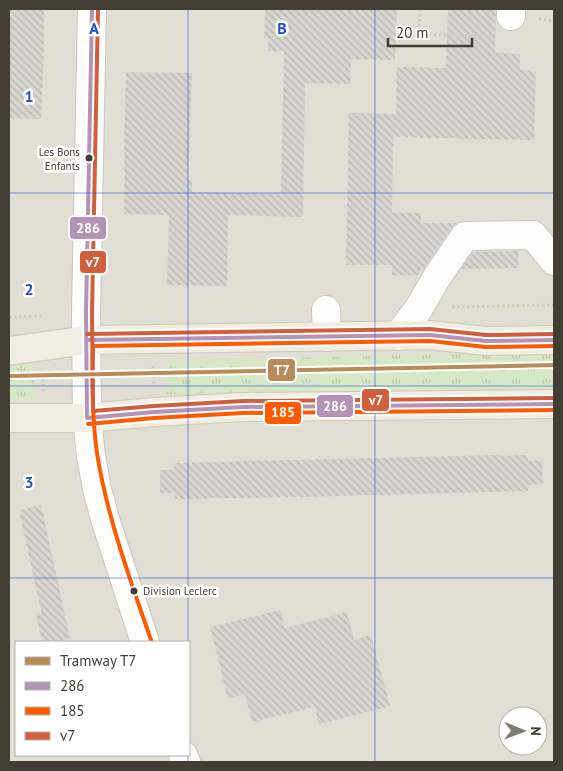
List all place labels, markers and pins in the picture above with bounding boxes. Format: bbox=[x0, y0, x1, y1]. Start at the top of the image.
place label: Les Bons Enfants bbox=[39, 145, 80, 173]
marker: Les Bons Enfants bbox=[84, 153, 94, 163]
place label: Division Leclerc bbox=[143, 584, 217, 598]
marker: Division Leclerc bbox=[129, 586, 139, 596]

